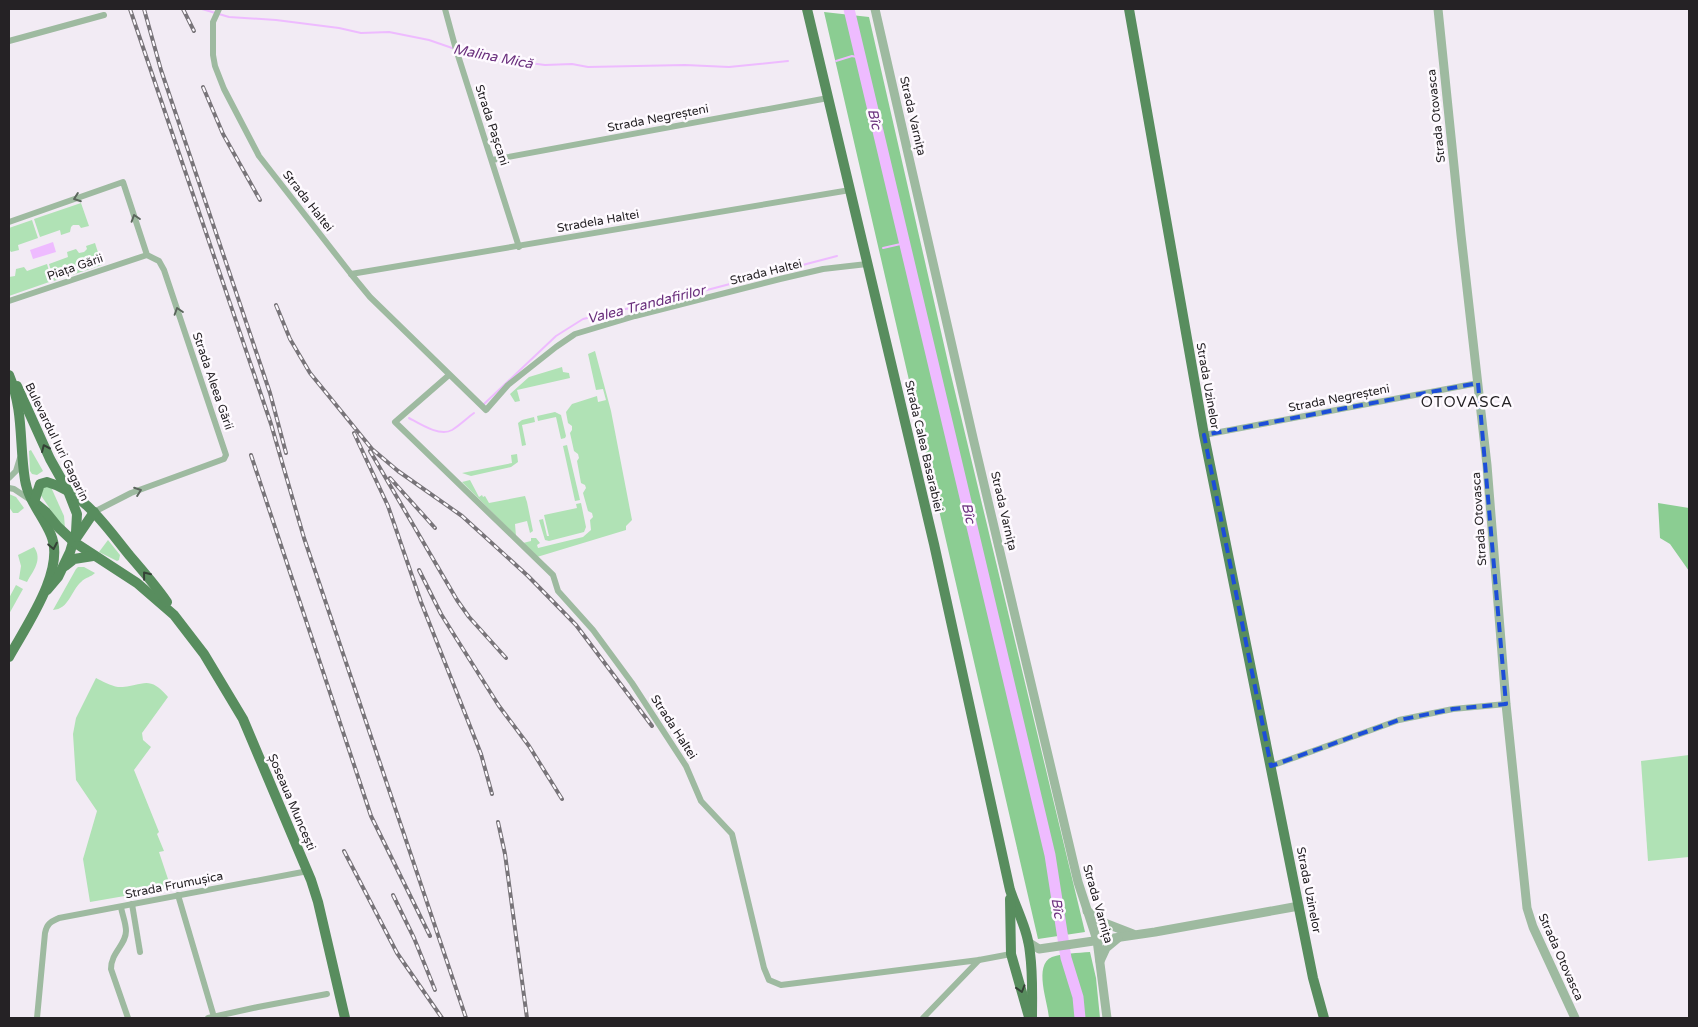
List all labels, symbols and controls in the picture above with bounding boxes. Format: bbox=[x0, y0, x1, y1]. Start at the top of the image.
water label: Malina Mică bbox=[452, 40, 535, 73]
street label: Strada Otovasca bbox=[1424, 69, 1448, 163]
street label: Strada Varnița bbox=[897, 75, 929, 157]
street label: Strada Pașcani bbox=[472, 83, 512, 167]
street label: Strada Negreșteni bbox=[606, 101, 710, 135]
water label: Bîc bbox=[864, 107, 885, 133]
street label: Strada Haltei bbox=[280, 168, 336, 234]
one-way arrow bbox=[74, 192, 82, 202]
street label: Stradela Haltei bbox=[556, 207, 640, 235]
one-way arrow bbox=[131, 215, 141, 223]
street label: Piața Gării bbox=[45, 251, 105, 283]
street label: Strada Haltei bbox=[729, 256, 803, 288]
water label: Valea Trandafirilor bbox=[585, 281, 708, 327]
one-way arrow bbox=[174, 308, 184, 316]
street label: Strada Aleea Gării bbox=[190, 330, 236, 432]
street label: Strada Uzinelor bbox=[1194, 342, 1223, 431]
street label: Strada Calea Basarabiei bbox=[902, 379, 946, 513]
street label: Bulevardul Iuri Gagarin bbox=[22, 381, 92, 503]
street label: Strada Negreșteni bbox=[1287, 381, 1391, 415]
district label: OTOVASCA bbox=[1421, 393, 1513, 411]
one-way arrow bbox=[41, 444, 52, 453]
street label: Strada Varnița bbox=[988, 470, 1020, 552]
street label: Strada Otovasca bbox=[1469, 472, 1489, 566]
one-way arrow bbox=[133, 487, 141, 497]
water label: Bîc bbox=[958, 501, 979, 527]
one-way arrow bbox=[48, 541, 58, 550]
one-way arrow bbox=[142, 572, 151, 581]
street label: Strada Haltei bbox=[648, 692, 700, 762]
street label: Șoseaua Muncești bbox=[265, 752, 319, 852]
street label: Strada Uzinelor bbox=[1294, 846, 1324, 935]
street label: Strada Varnița bbox=[1080, 863, 1116, 945]
street label: Strada Frumușica bbox=[124, 869, 224, 901]
water label: Bîc bbox=[1048, 897, 1068, 921]
street label: Strada Otovasca bbox=[1536, 911, 1586, 1003]
one-way arrow bbox=[1015, 985, 1025, 993]

